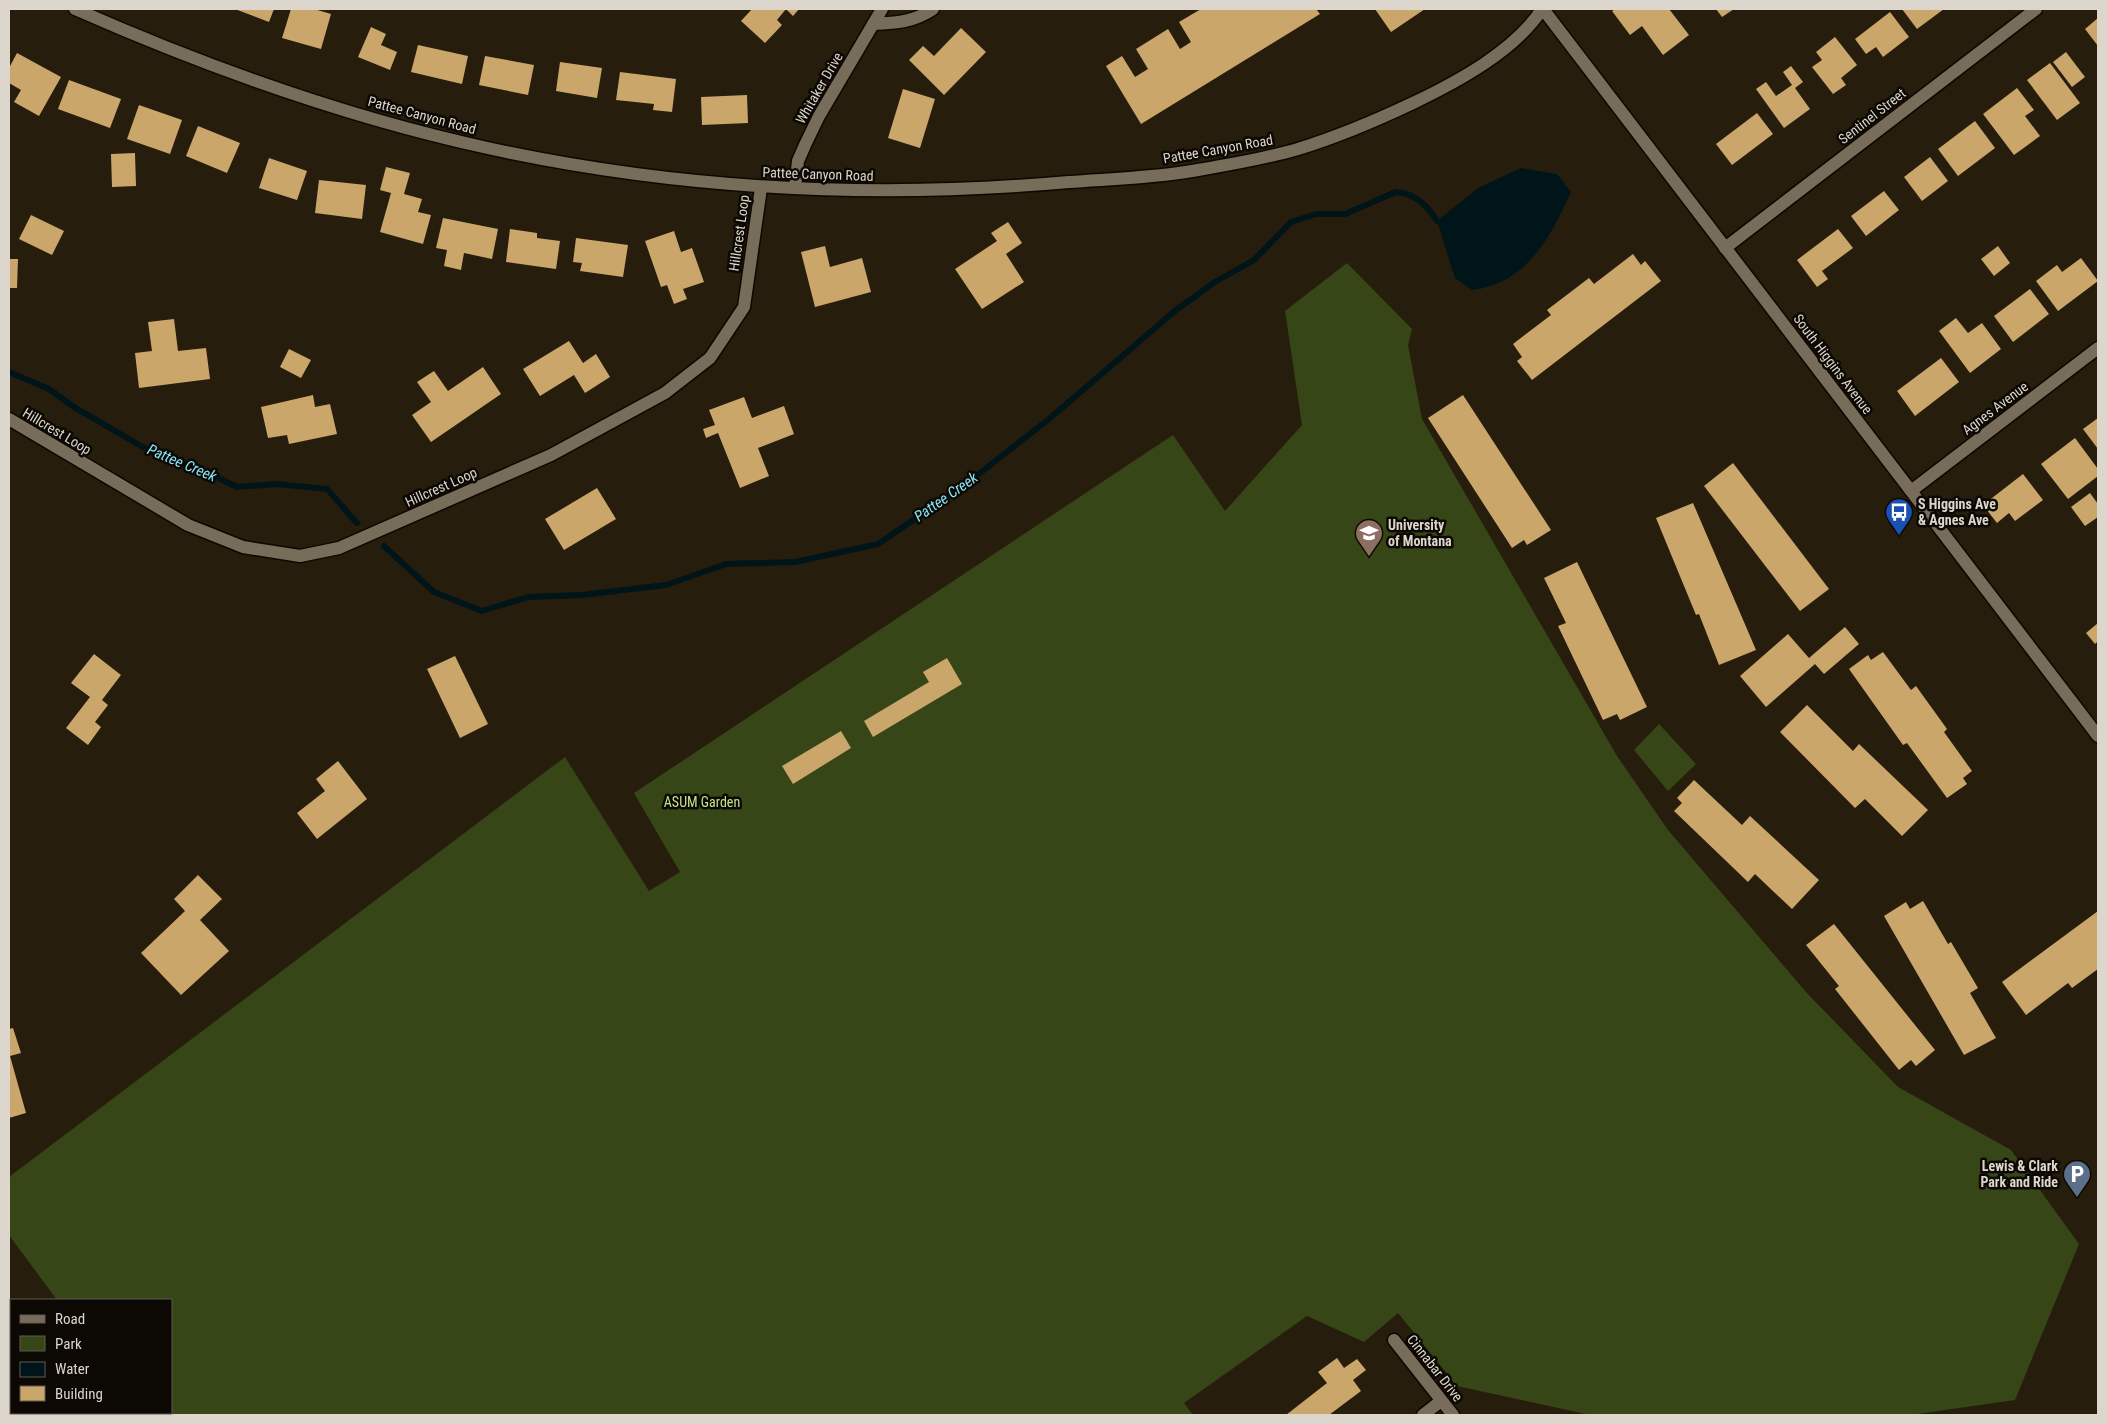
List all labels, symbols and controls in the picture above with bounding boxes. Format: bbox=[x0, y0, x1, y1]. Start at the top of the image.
street label: Whitaker Drive bbox=[792, 49, 846, 126]
street label: Sentinel Street bbox=[1835, 85, 1909, 147]
street label: Pattee Canyon Road bbox=[366, 93, 478, 137]
street label: Pattee Canyon Road bbox=[1162, 131, 1274, 167]
street label: Pattee Canyon Road bbox=[762, 164, 874, 184]
street label: Hillcrest Loop bbox=[726, 194, 752, 272]
street label: South Higgins Avenue bbox=[1790, 311, 1876, 417]
street label: Agnes Avenue bbox=[1959, 378, 2031, 438]
street label: Hillcrest Loop bbox=[20, 404, 94, 458]
water label: Pattee Creek bbox=[145, 440, 220, 486]
street label: Hillcrest Loop bbox=[403, 464, 479, 510]
water label: Pattee Creek bbox=[911, 468, 982, 525]
place label: S Higgins Ave & Agnes Ave bbox=[1918, 496, 1996, 528]
bus stop icon: S Higgins Ave & Agnes Ave bbox=[1884, 497, 1914, 536]
place label: University of Montana bbox=[1388, 517, 1452, 549]
school or university icon: University of Montana bbox=[1354, 518, 1384, 557]
park label: ASUM Garden bbox=[664, 794, 740, 810]
place label: Lewis & Clark Park and Ride bbox=[1980, 1158, 2058, 1190]
parking icon: Lewis & Clark Park and Ride bbox=[2062, 1159, 2092, 1198]
legend bbox=[10, 1299, 172, 1414]
text: Road bbox=[55, 1310, 85, 1328]
street label: Cinnabar Drive bbox=[1404, 1331, 1466, 1405]
text: Park bbox=[55, 1335, 82, 1353]
text: Water bbox=[55, 1360, 90, 1378]
text: Building bbox=[55, 1385, 103, 1403]

